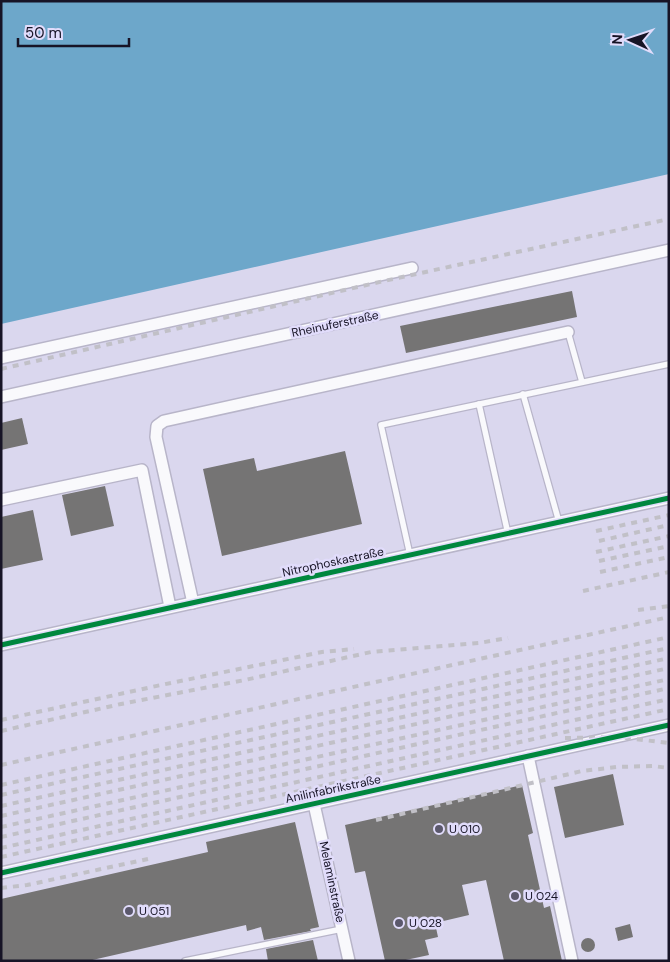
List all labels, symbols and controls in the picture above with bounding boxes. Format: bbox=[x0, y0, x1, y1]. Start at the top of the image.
scale bar bbox=[18, 15, 129, 47]
north arrow bbox=[605, 15, 655, 65]
text: 50 m bbox=[25, 23, 62, 43]
text: N bbox=[608, 34, 626, 45]
street label: Rheinuferstraße bbox=[290, 307, 380, 341]
street label: Nitrophoskastraße bbox=[281, 543, 385, 581]
street label: Anilinfabrikstraße bbox=[284, 771, 382, 807]
place label: U 010 bbox=[449, 821, 480, 837]
marker: U 010 bbox=[433, 823, 445, 835]
street label: Melaminstraße bbox=[316, 840, 348, 924]
place label: U 024 bbox=[525, 888, 558, 904]
marker: U 024 bbox=[509, 890, 521, 902]
place label: U 051 bbox=[139, 903, 169, 919]
marker: U 051 bbox=[123, 905, 135, 917]
place label: U 028 bbox=[409, 915, 442, 931]
marker: U 028 bbox=[393, 917, 405, 929]

